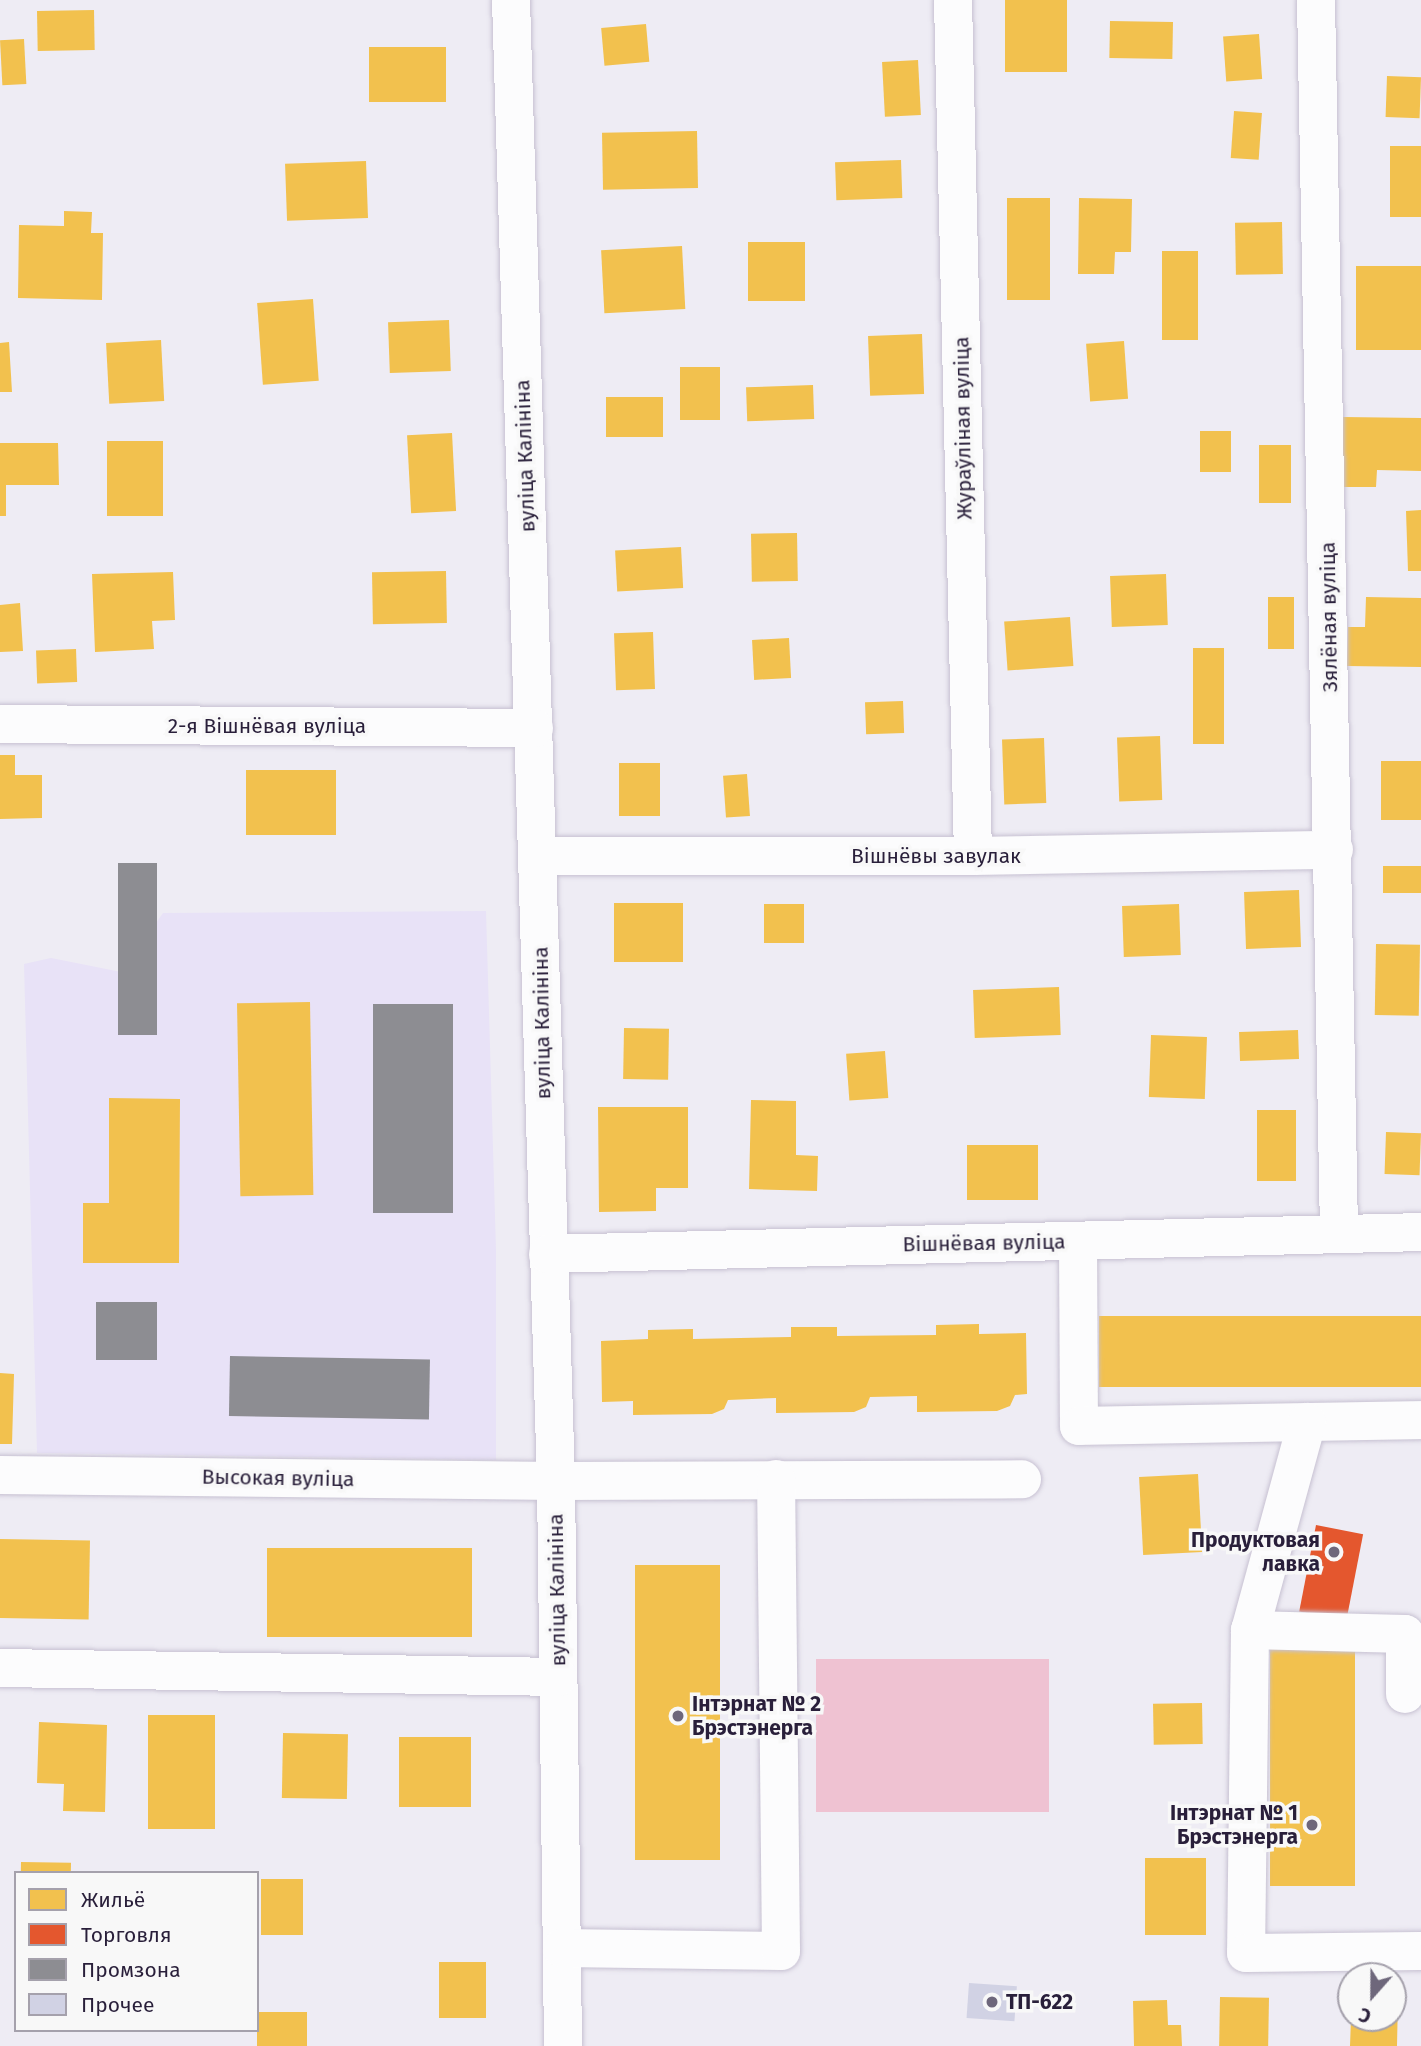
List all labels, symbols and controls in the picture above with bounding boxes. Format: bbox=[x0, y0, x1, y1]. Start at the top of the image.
street label: Жураўліная вуліца bbox=[949, 336, 977, 520]
street label: вуліца Калініна bbox=[510, 379, 540, 533]
street label: Зялёная вуліца bbox=[1315, 542, 1343, 692]
street label: 2-я Вішнёвая вуліца bbox=[168, 713, 366, 739]
street label: Вішнёвы завулак bbox=[851, 843, 1021, 869]
street label: вуліца Калініна bbox=[528, 946, 556, 1100]
street label: Вішнёвая вуліца bbox=[902, 1229, 1066, 1257]
street label: Высокая вуліца bbox=[201, 1464, 355, 1492]
street label: вуліца Калініна bbox=[543, 1513, 571, 1667]
place label: Продуктовая лавка bbox=[1191, 1527, 1320, 1577]
marker: Продуктовая лавка bbox=[1326, 1544, 1342, 1560]
place label: Інтэрнат № 2 Брэстэнерга bbox=[692, 1691, 821, 1741]
marker: Інтэрнат № 2 Брэстэнерга bbox=[670, 1708, 686, 1724]
place label: Інтэрнат № 1 Брэстэнерга bbox=[1170, 1800, 1298, 1850]
marker: Інтэрнат № 1 Брэстэнерга bbox=[1304, 1817, 1320, 1833]
legend bbox=[14, 1871, 259, 2032]
text: Жильё bbox=[81, 1887, 145, 1913]
text: Торговля bbox=[81, 1922, 172, 1948]
text: Промзона bbox=[81, 1957, 181, 1983]
north arrow bbox=[1337, 1962, 1407, 2032]
place label: ТП-622 bbox=[1006, 1989, 1073, 2015]
text: Прочее bbox=[81, 1992, 154, 2018]
marker: ТП-622 bbox=[984, 1994, 1000, 2010]
text: С bbox=[1356, 2003, 1374, 2028]

